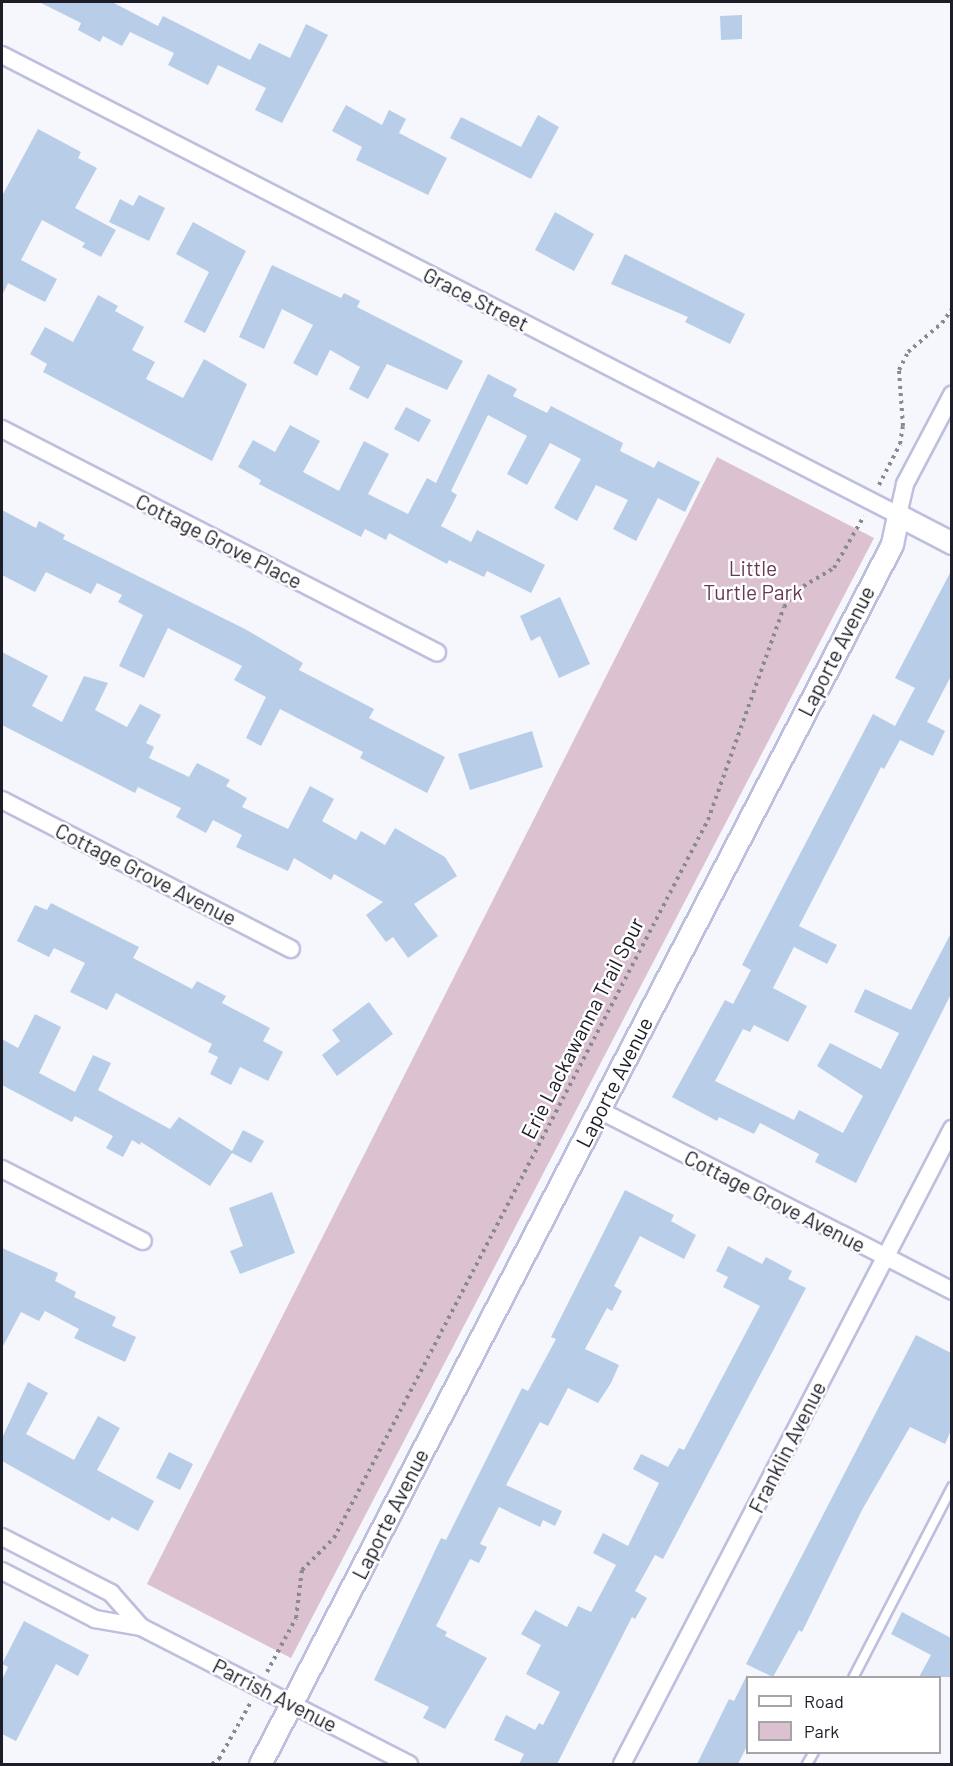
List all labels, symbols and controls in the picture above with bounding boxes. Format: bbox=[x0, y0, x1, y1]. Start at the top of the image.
street label: Grace Street bbox=[419, 262, 533, 336]
street label: Cottage Grove Place bbox=[132, 488, 306, 594]
park label: Little Turtle Park bbox=[703, 555, 803, 605]
street label: Laporte Avenue bbox=[792, 582, 880, 720]
street label: Cottage Grove Avenue bbox=[51, 817, 241, 931]
street label: Erie Lackawanna Trail Spur bbox=[515, 913, 649, 1143]
street label: Laporte Avenue bbox=[570, 1013, 658, 1151]
street label: Cottage Grove Avenue bbox=[680, 1144, 870, 1258]
street label: Franklin Avenue bbox=[743, 1377, 831, 1517]
street label: Laporte Avenue bbox=[346, 1445, 434, 1583]
street label: Parrish Avenue bbox=[209, 1653, 341, 1737]
legend bbox=[746, 1676, 941, 1754]
text: Road bbox=[804, 1690, 844, 1712]
text: Park bbox=[804, 1720, 839, 1742]

